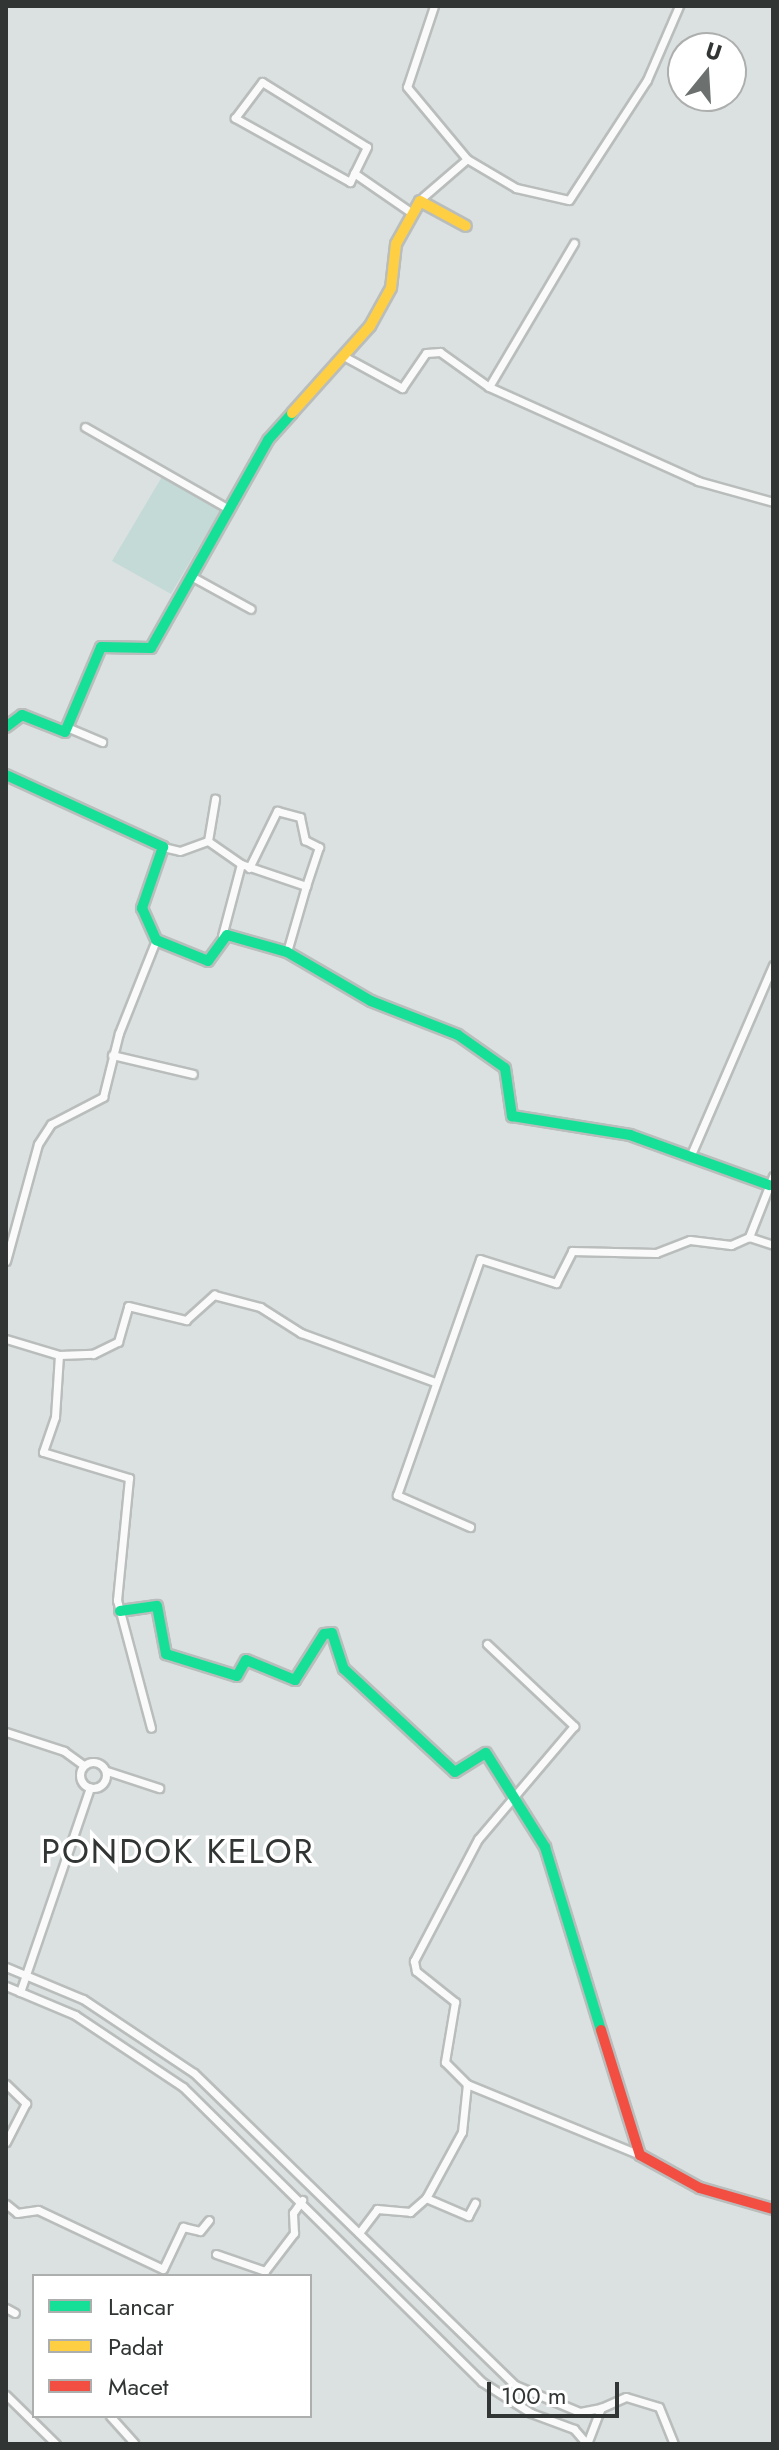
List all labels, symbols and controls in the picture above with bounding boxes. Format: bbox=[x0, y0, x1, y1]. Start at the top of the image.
north arrow bbox=[667, 32, 747, 112]
text: U bbox=[702, 33, 726, 69]
district label: PONDOK KELOR bbox=[41, 1832, 315, 1872]
legend bbox=[32, 2274, 312, 2418]
text: Lancar bbox=[108, 2289, 174, 2324]
text: Padat bbox=[108, 2329, 163, 2364]
scale bar bbox=[491, 2366, 623, 2416]
text: Macet bbox=[108, 2369, 169, 2404]
text: 100 m bbox=[501, 2378, 567, 2413]

